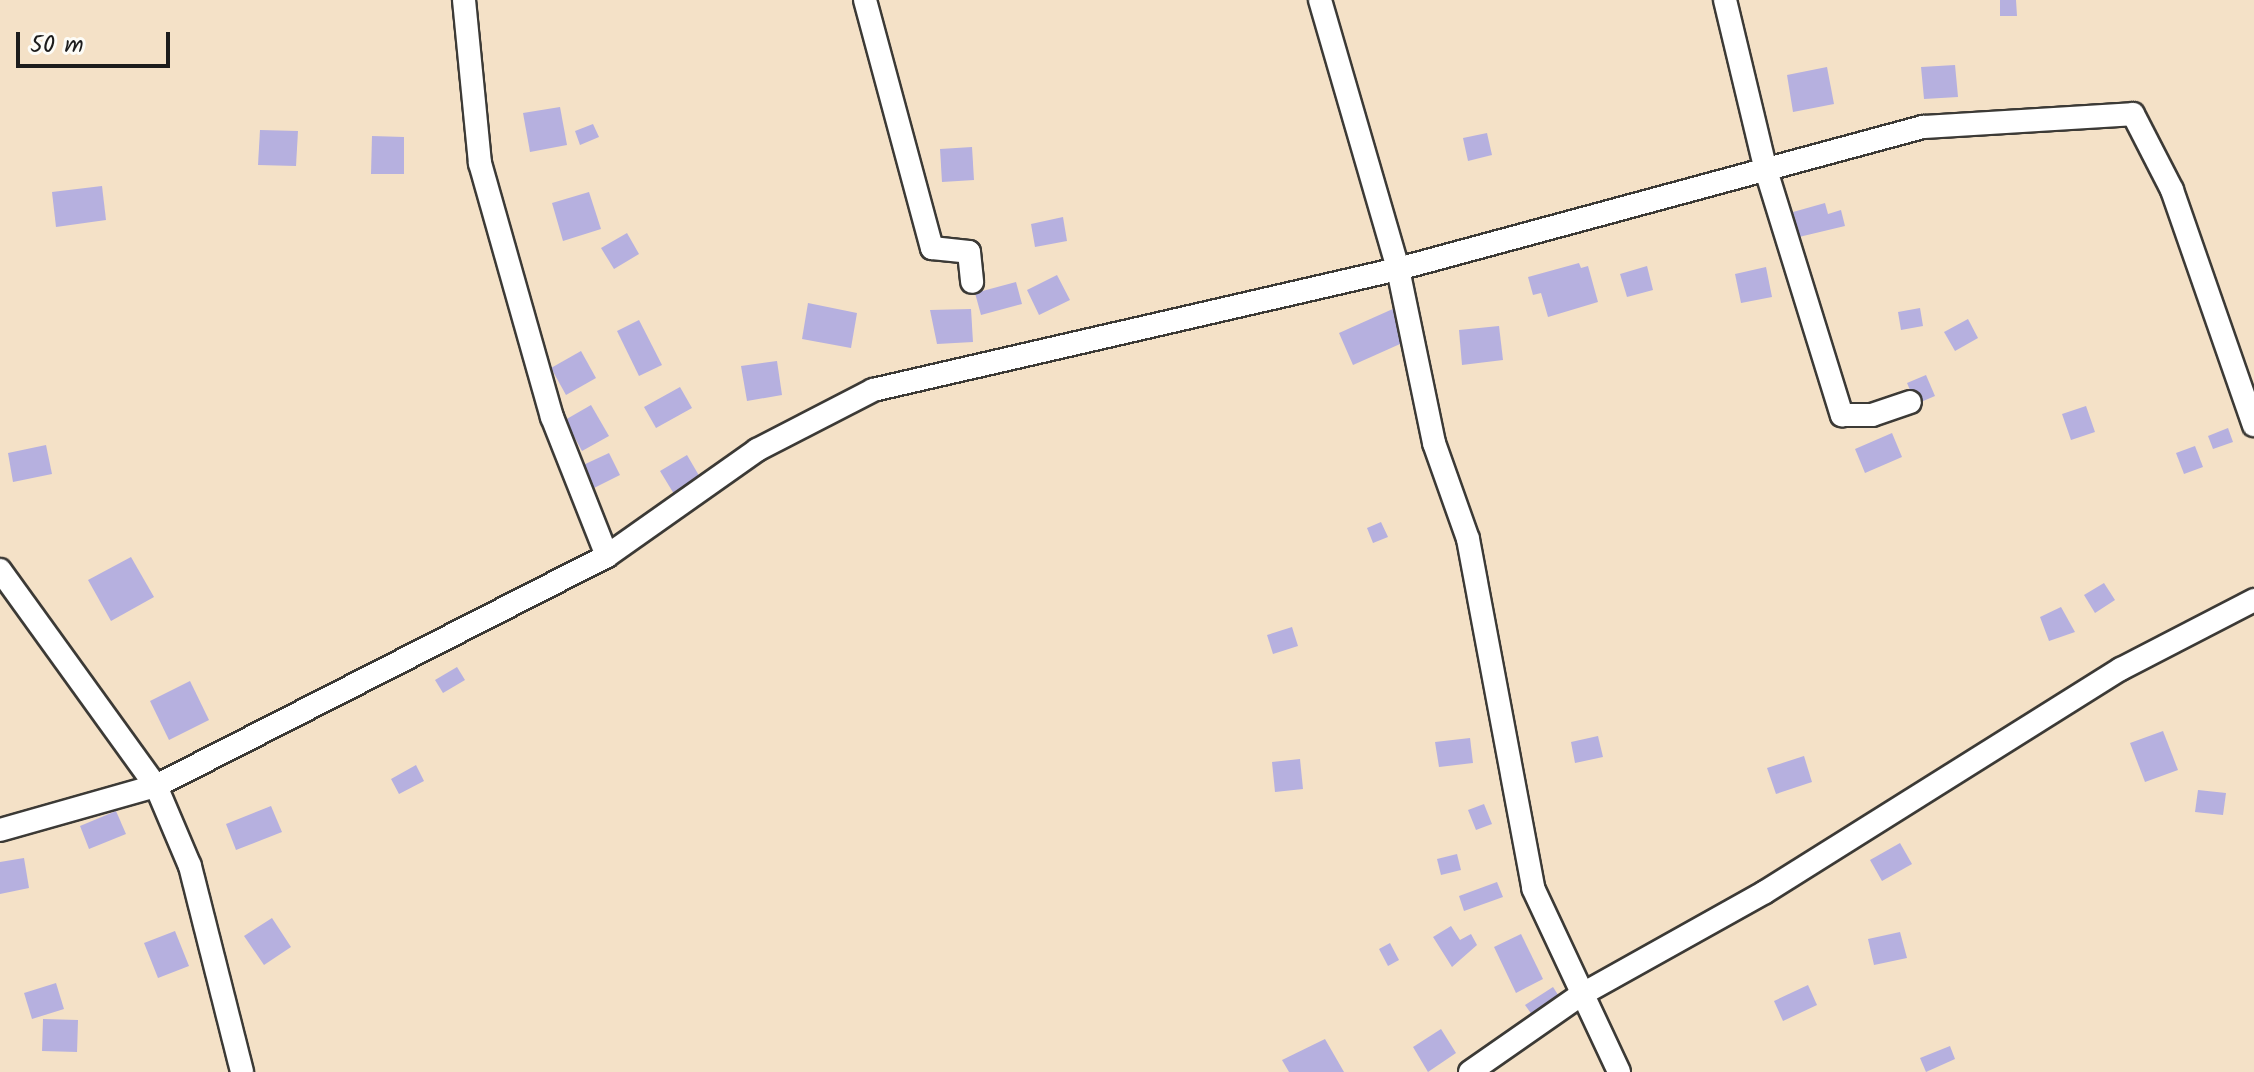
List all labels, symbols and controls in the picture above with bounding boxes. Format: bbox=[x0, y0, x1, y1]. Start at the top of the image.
scale bar bbox=[20, 16, 174, 66]
text: 50 m bbox=[30, 26, 84, 65]

